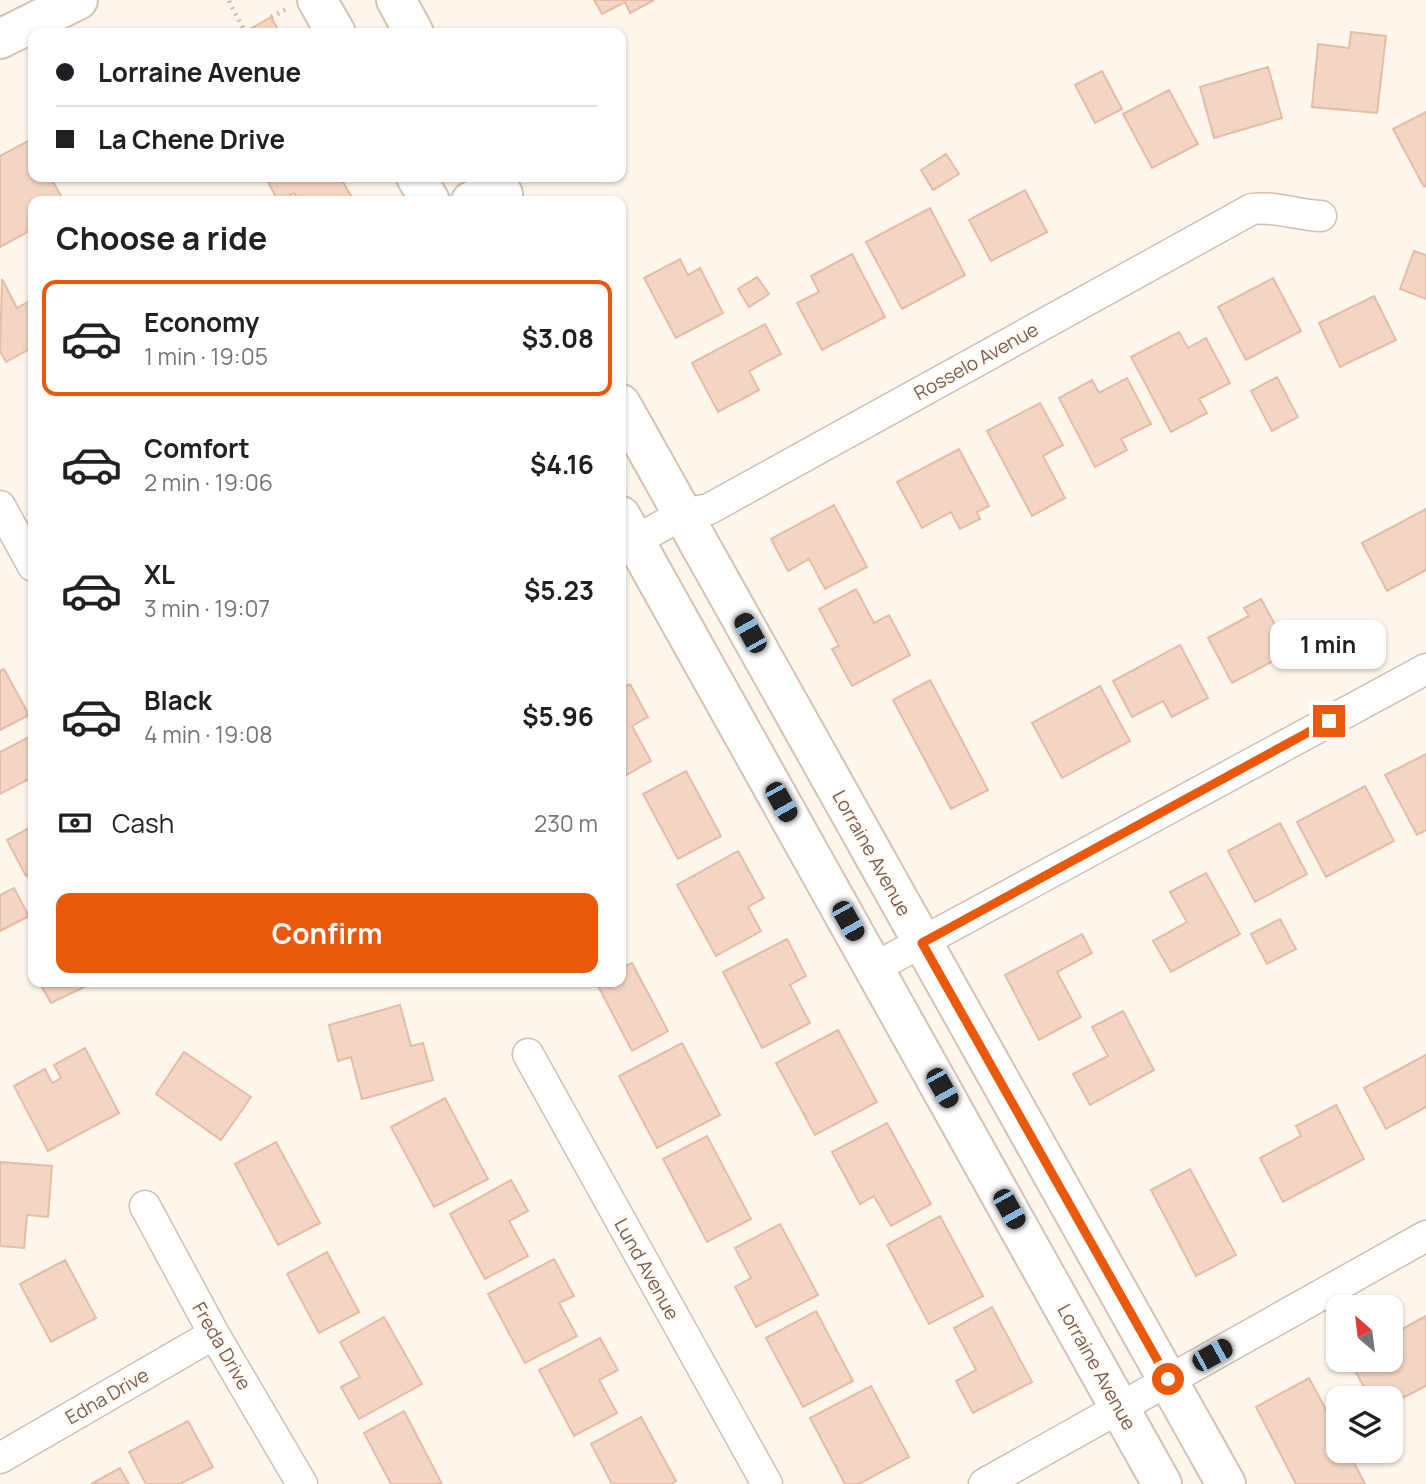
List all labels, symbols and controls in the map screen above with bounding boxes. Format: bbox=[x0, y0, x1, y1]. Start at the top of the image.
text: Lorraine Avenue bbox=[98, 54, 301, 90]
text: La Chene Drive bbox=[98, 121, 285, 157]
text: Choose a ride bbox=[56, 216, 267, 260]
text: Economy bbox=[144, 304, 259, 340]
icon: car bbox=[60, 307, 123, 370]
street label: Rosselo Avenue bbox=[909, 316, 1043, 406]
text: $3.08 bbox=[522, 320, 594, 356]
text: 1 min · 19:05 bbox=[144, 340, 268, 372]
text: Comfort bbox=[144, 430, 250, 466]
icon: car bbox=[60, 433, 123, 496]
text: $4.16 bbox=[530, 446, 594, 482]
text: 2 min · 19:06 bbox=[144, 466, 273, 498]
text: XL bbox=[144, 556, 175, 592]
icon: car bbox=[60, 559, 123, 622]
text: $5.23 bbox=[524, 572, 594, 608]
text: 3 min · 19:07 bbox=[144, 592, 270, 624]
car bbox=[731, 610, 770, 656]
callout: 1 min bbox=[1271, 620, 1387, 668]
text: 1 min bbox=[1300, 628, 1356, 660]
text: Black bbox=[144, 682, 212, 718]
icon: car bbox=[60, 685, 123, 748]
text: $5.96 bbox=[522, 698, 594, 734]
route end bbox=[1313, 705, 1345, 737]
text: 4 min · 19:08 bbox=[144, 718, 273, 750]
car bbox=[762, 779, 801, 825]
street label: Lorraine Avenue bbox=[827, 785, 917, 921]
icon: cash bbox=[56, 804, 94, 842]
text: Cash bbox=[112, 805, 174, 841]
text: 230 m bbox=[534, 807, 598, 839]
button: Confirm bbox=[56, 893, 598, 973]
car bbox=[829, 898, 868, 944]
car bbox=[923, 1065, 962, 1111]
car bbox=[990, 1186, 1029, 1232]
street label: Lund Avenue bbox=[608, 1214, 686, 1324]
north arrow bbox=[1326, 1295, 1404, 1372]
map controls bbox=[1326, 1295, 1403, 1463]
street label: Freda Drive bbox=[186, 1297, 258, 1395]
street label: Lorraine Avenue bbox=[1052, 1299, 1142, 1435]
car bbox=[1189, 1336, 1236, 1374]
street label: Edna Drive bbox=[61, 1362, 153, 1430]
route start bbox=[1152, 1363, 1184, 1395]
button: layers bbox=[1326, 1386, 1403, 1463]

